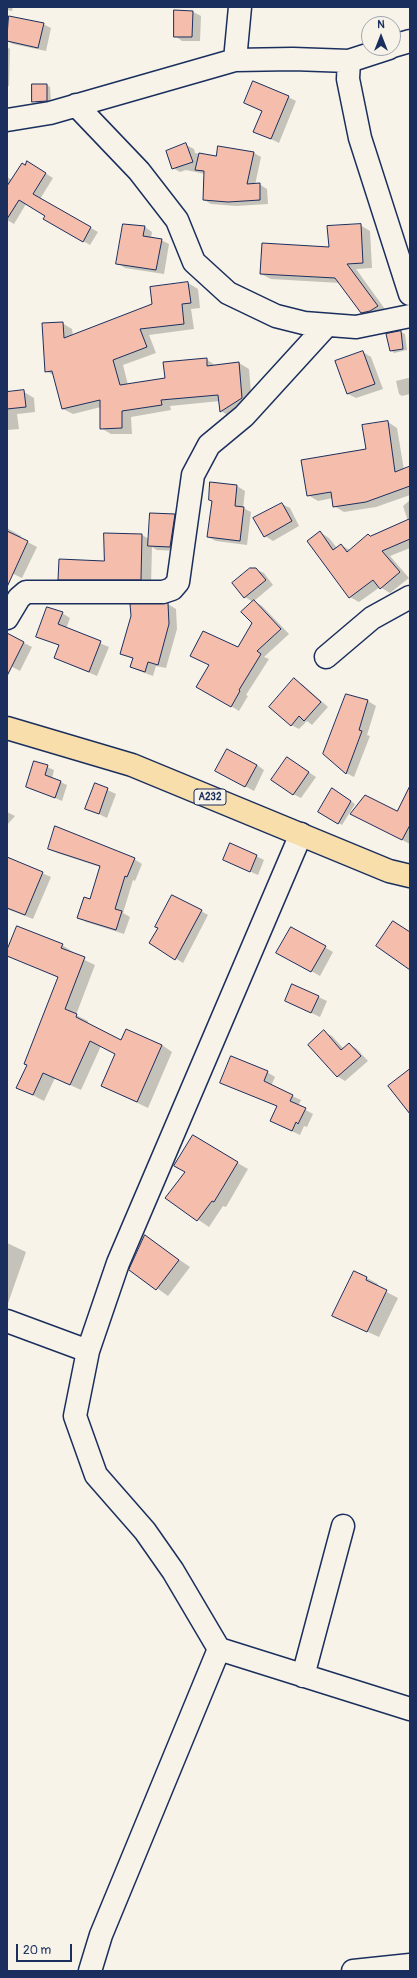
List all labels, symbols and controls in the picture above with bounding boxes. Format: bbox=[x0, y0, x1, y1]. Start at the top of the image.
north arrow bbox=[361, 16, 401, 56]
text: N bbox=[377, 18, 385, 31]
road number: A232 bbox=[194, 789, 226, 805]
scale bar bbox=[18, 1936, 74, 1962]
text: 20 m bbox=[23, 1943, 51, 1958]

